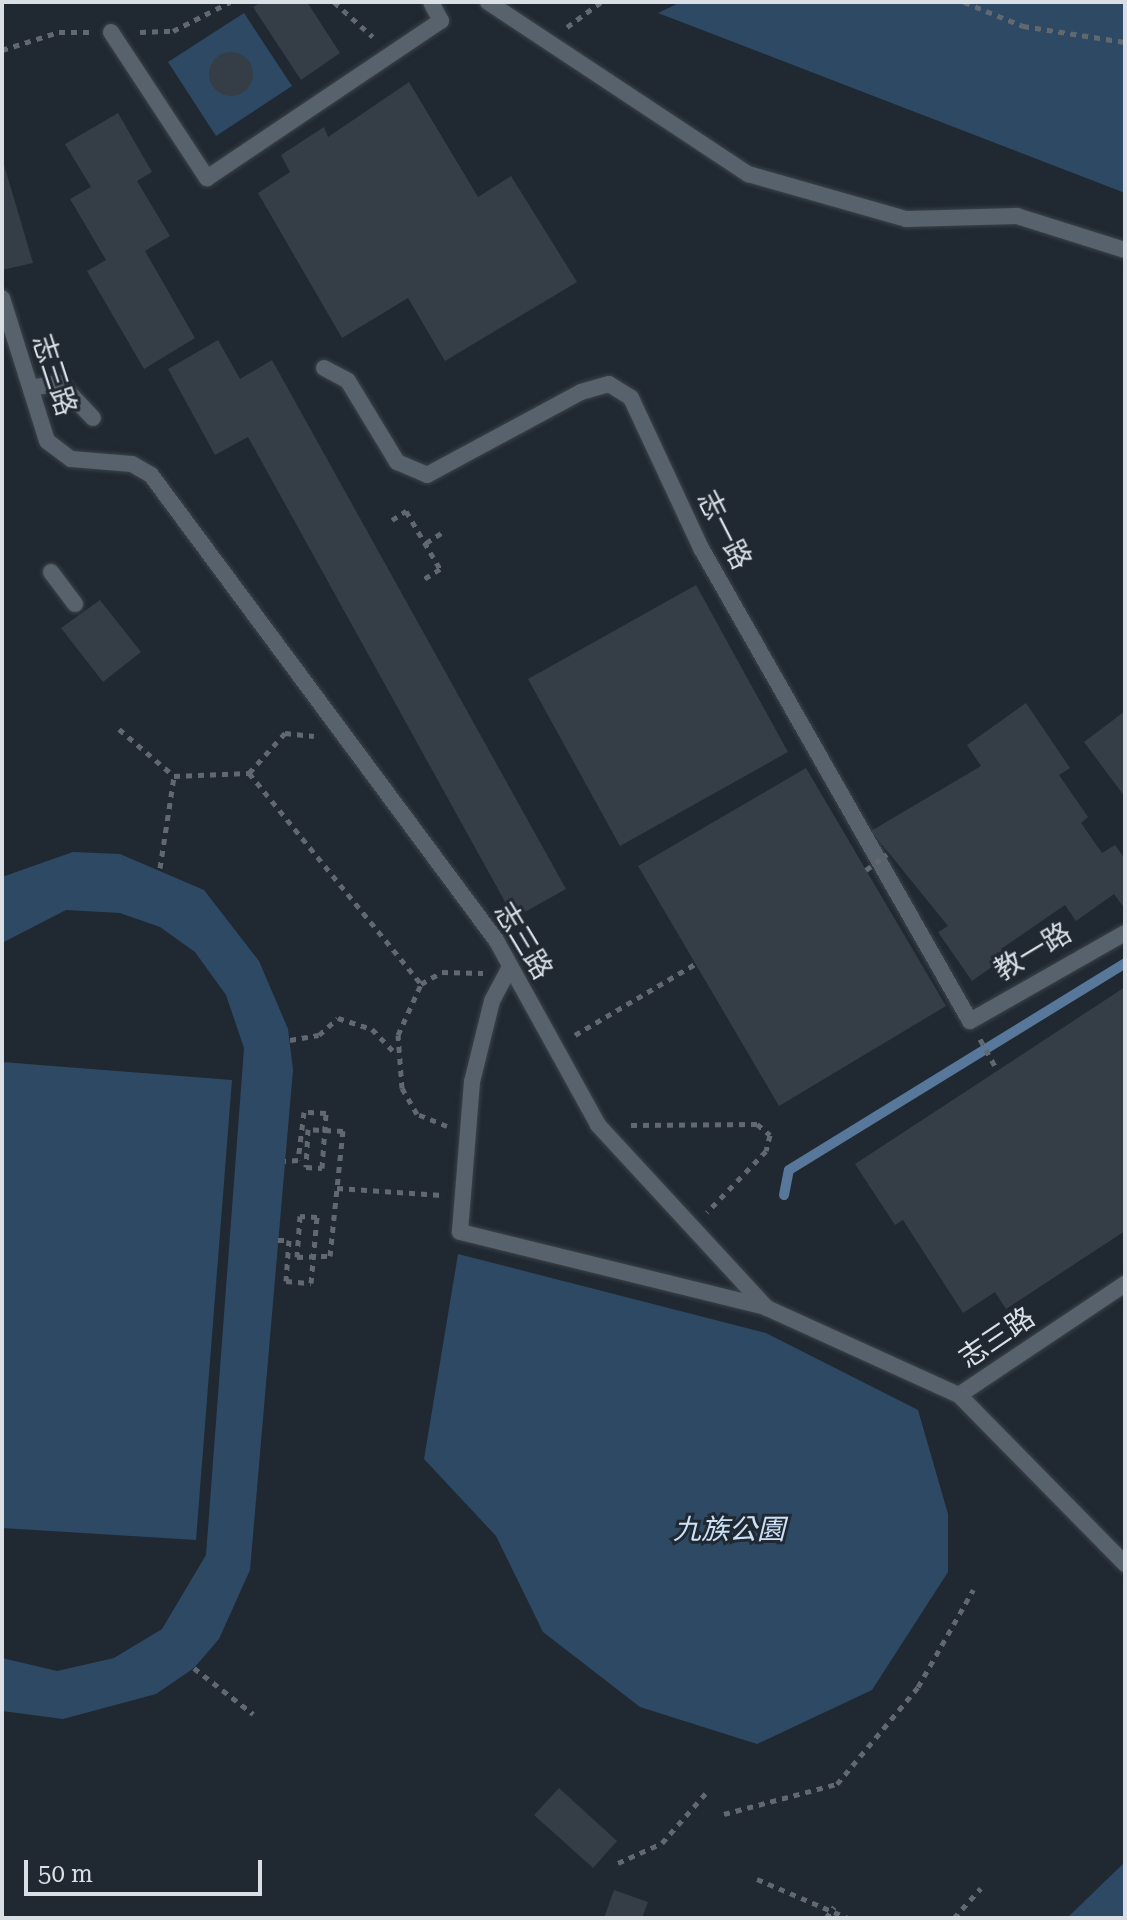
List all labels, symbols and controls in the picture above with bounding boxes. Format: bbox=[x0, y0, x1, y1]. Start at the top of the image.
street label: 志三路 bbox=[25, 330, 83, 420]
street label: 志一路 bbox=[690, 485, 758, 575]
street label: 志三路 bbox=[487, 896, 559, 986]
street label: 教一路 bbox=[988, 916, 1078, 988]
street label: 志三路 bbox=[953, 1301, 1041, 1375]
park label: 九族公園 bbox=[673, 1513, 785, 1547]
scale bar bbox=[28, 1844, 266, 1894]
text: 50 m bbox=[38, 1860, 93, 1888]

